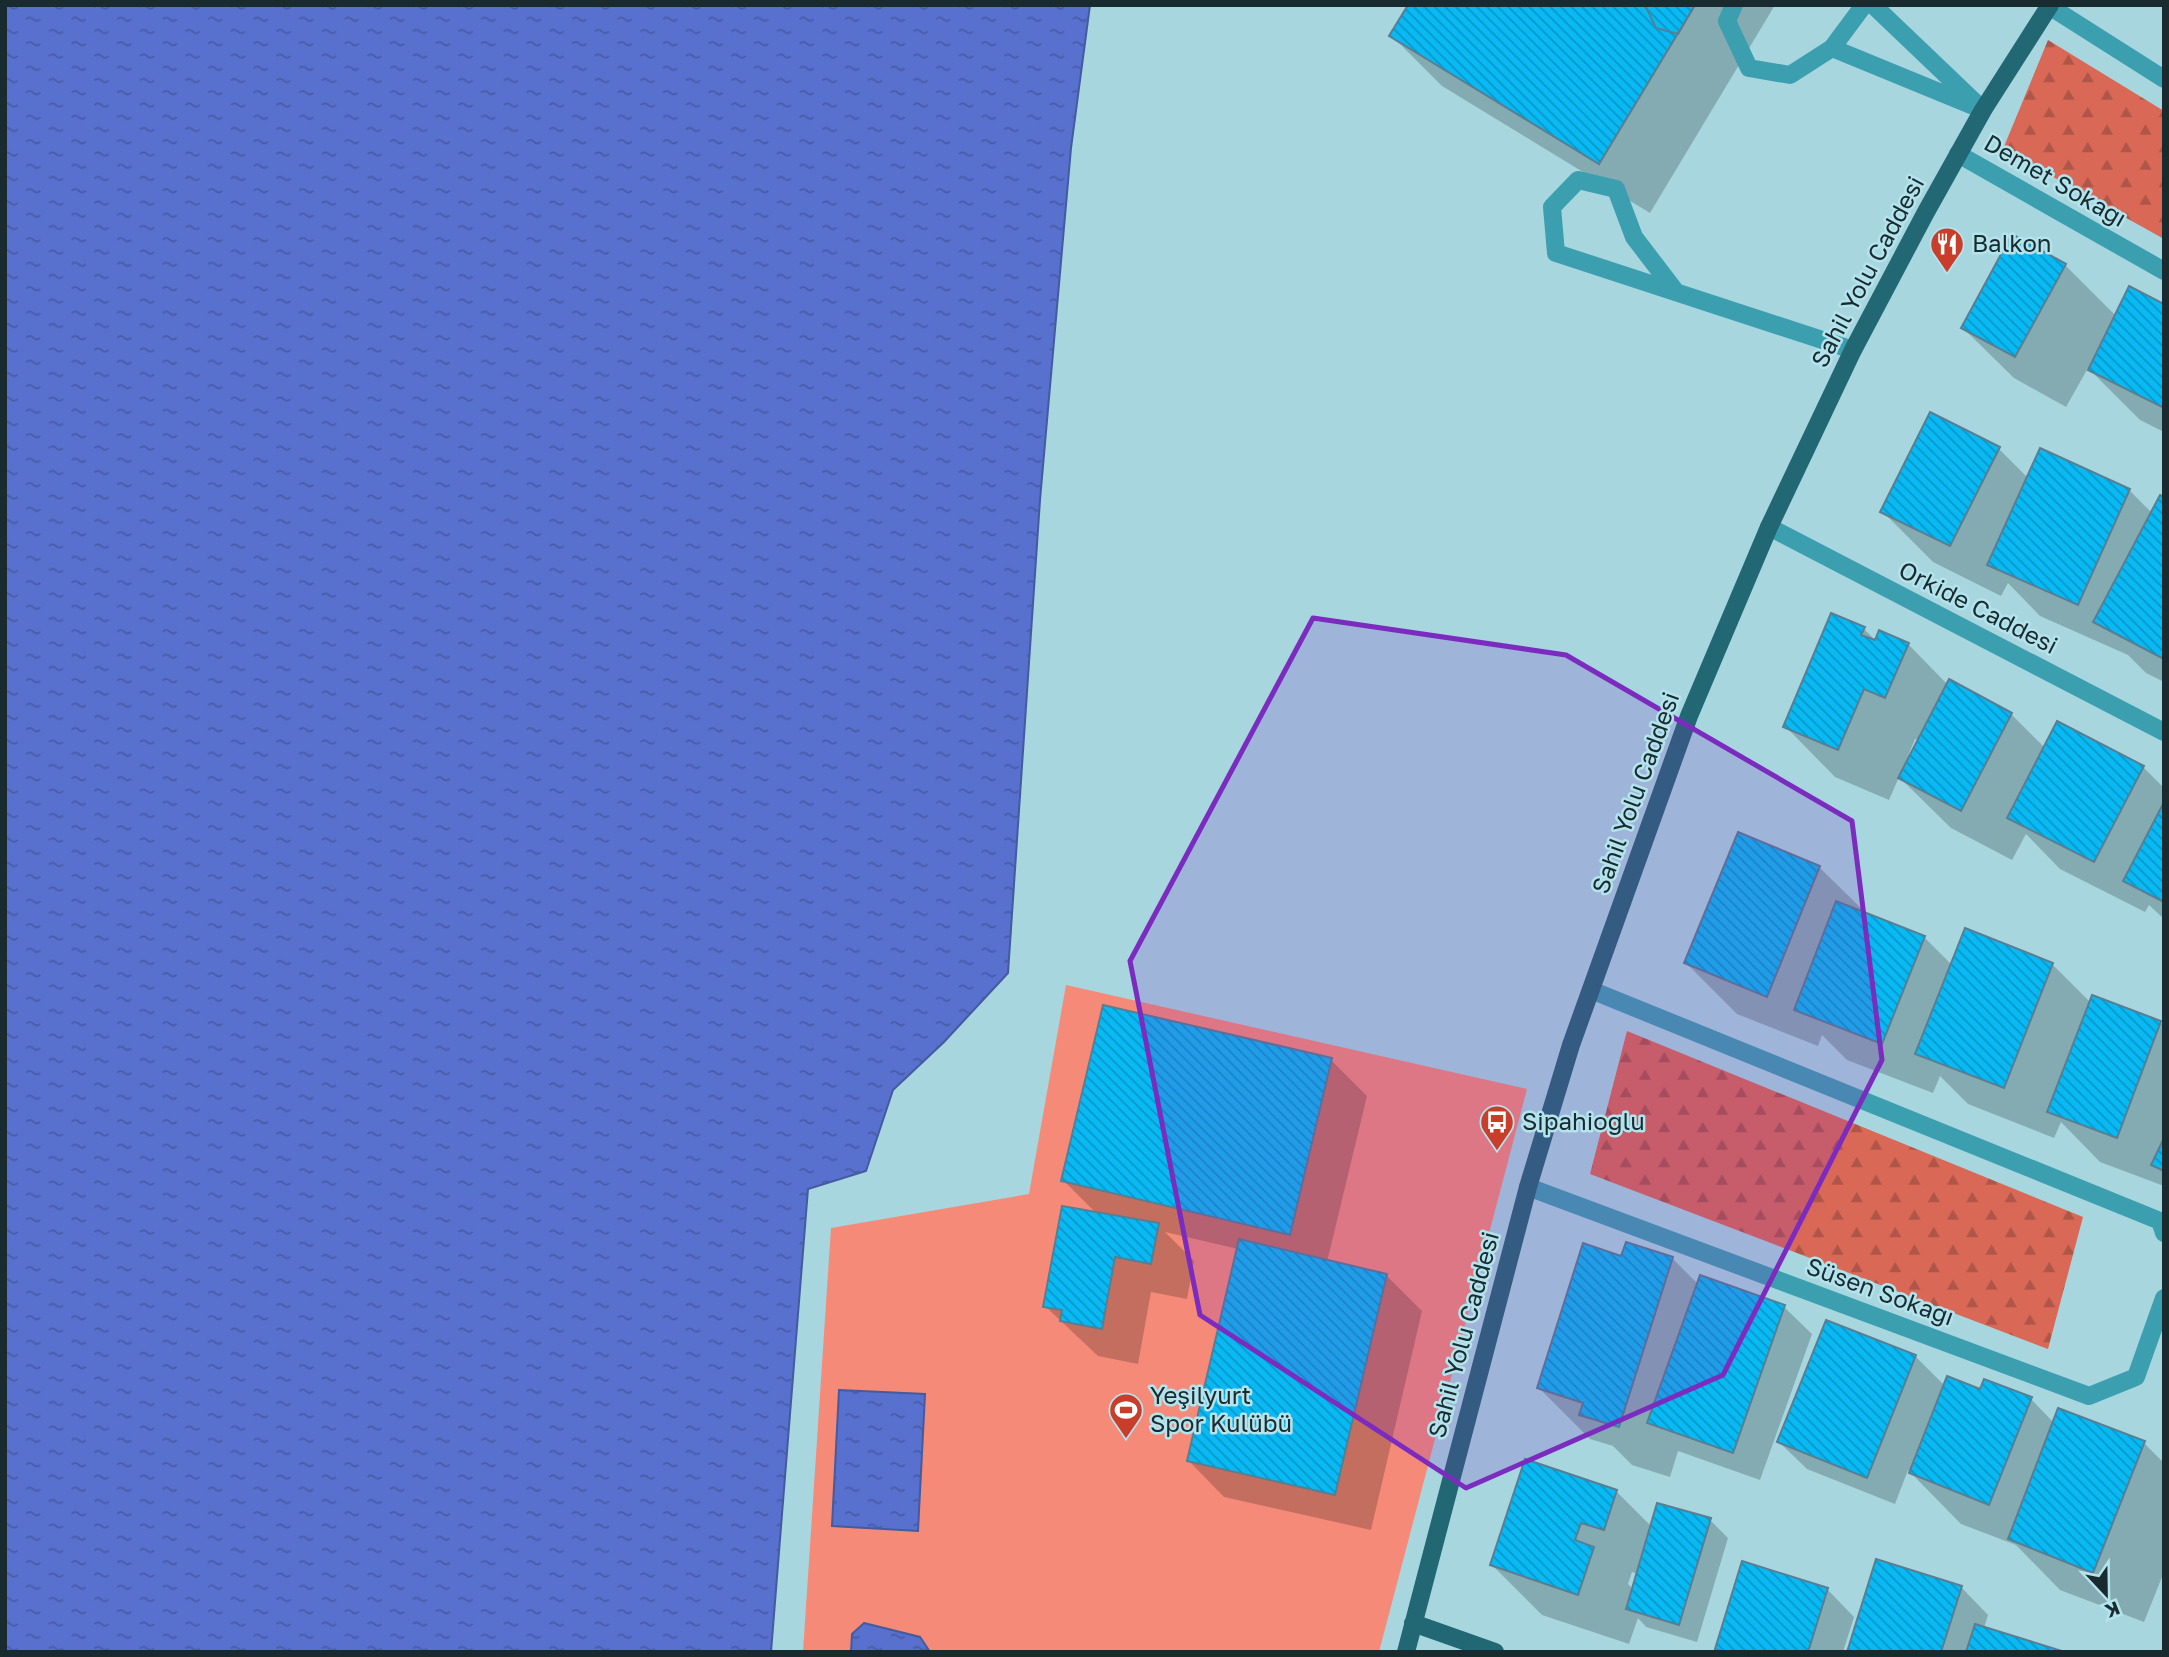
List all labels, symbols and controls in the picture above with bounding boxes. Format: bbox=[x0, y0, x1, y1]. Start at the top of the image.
street label: Demet Sokağı bbox=[1980, 127, 2132, 232]
street label: Sahil Yolu Caddesi bbox=[1804, 171, 1929, 372]
restaurant icon: Balkon bbox=[1928, 225, 1966, 274]
place label: Balkon bbox=[1972, 228, 2052, 257]
street label: Orkide Caddesi bbox=[1894, 554, 2063, 659]
street label: Sahil Yolu Caddesi bbox=[1585, 688, 1685, 897]
bus stop icon: Sipahioğlu bbox=[1478, 1103, 1516, 1152]
place label: Sipahioğlu bbox=[1522, 1106, 1645, 1135]
street label: Sahil Yolu Caddesi bbox=[1421, 1228, 1504, 1441]
street label: Süsen Sokağı bbox=[1803, 1250, 1958, 1331]
place label: Yeşilyurt Spor Kulübü bbox=[1150, 1380, 1292, 1437]
sports icon: Yeşilyurt Spor Kulübü bbox=[1107, 1391, 1145, 1440]
north arrow bbox=[2071, 1559, 2141, 1629]
text: K bbox=[2102, 1597, 2123, 1624]

